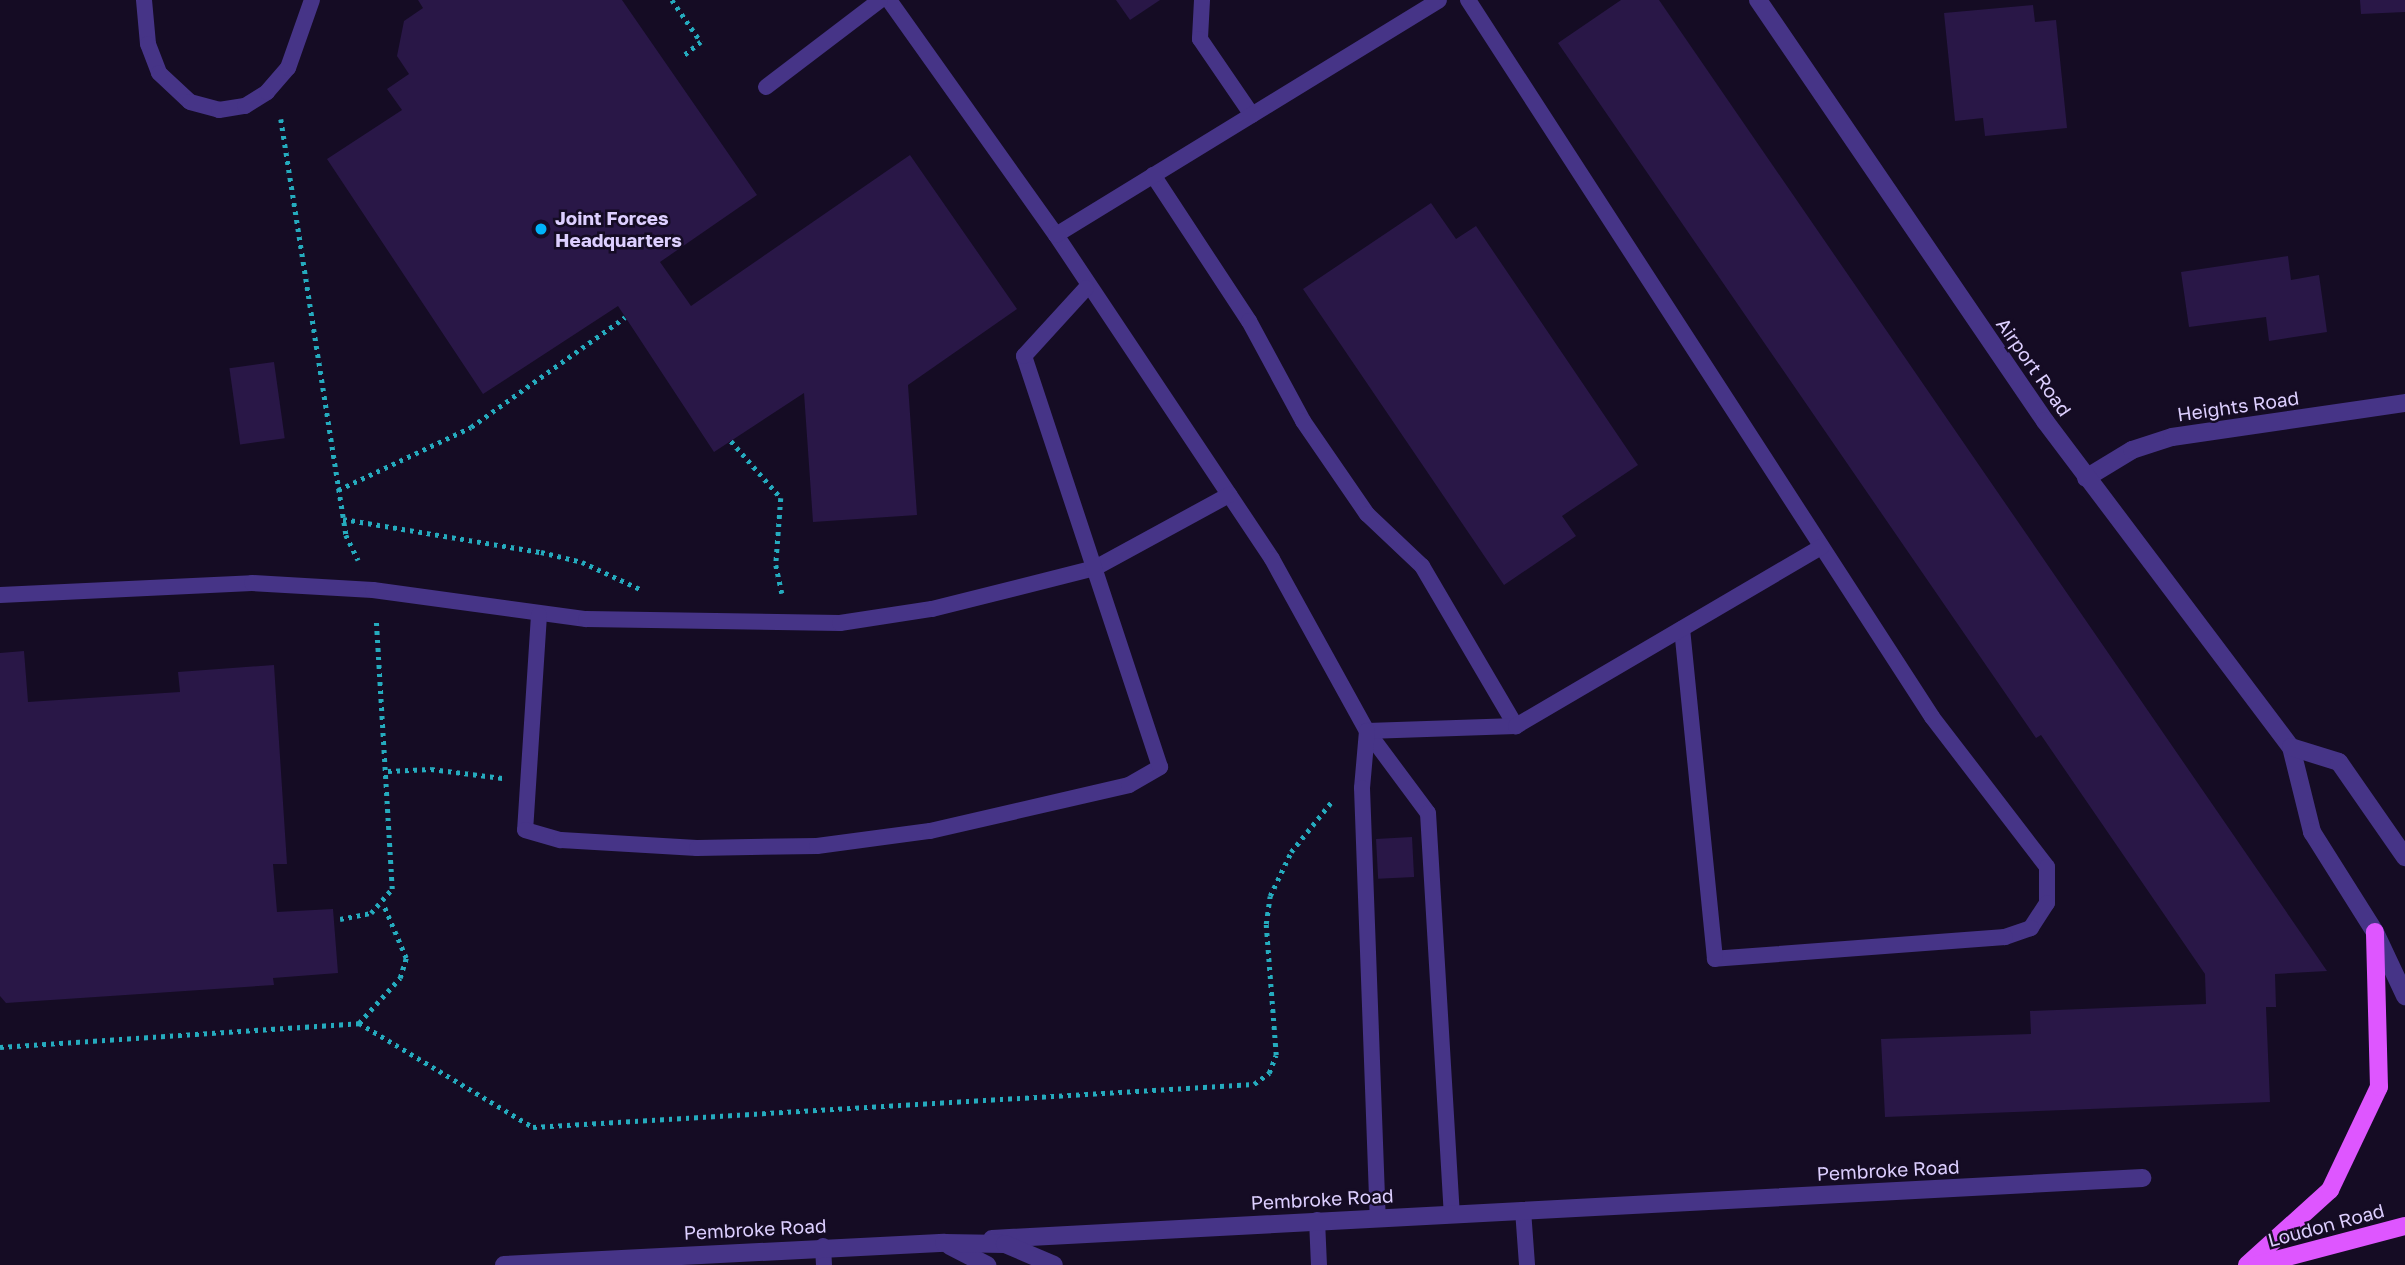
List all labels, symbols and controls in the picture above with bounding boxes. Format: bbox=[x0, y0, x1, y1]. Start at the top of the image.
place label: Joint Forces Headquarters bbox=[555, 207, 682, 251]
marker: Joint Forces Headquarters bbox=[533, 221, 549, 237]
street label: Airport Road bbox=[1992, 313, 2076, 421]
street label: Heights Road bbox=[2176, 386, 2300, 426]
street label: Pembroke Road bbox=[1816, 1155, 1960, 1185]
street label: Pembroke Road bbox=[1250, 1184, 1394, 1214]
street label: Loudon Road bbox=[2265, 1199, 2387, 1251]
street label: Pembroke Road bbox=[683, 1214, 827, 1244]

